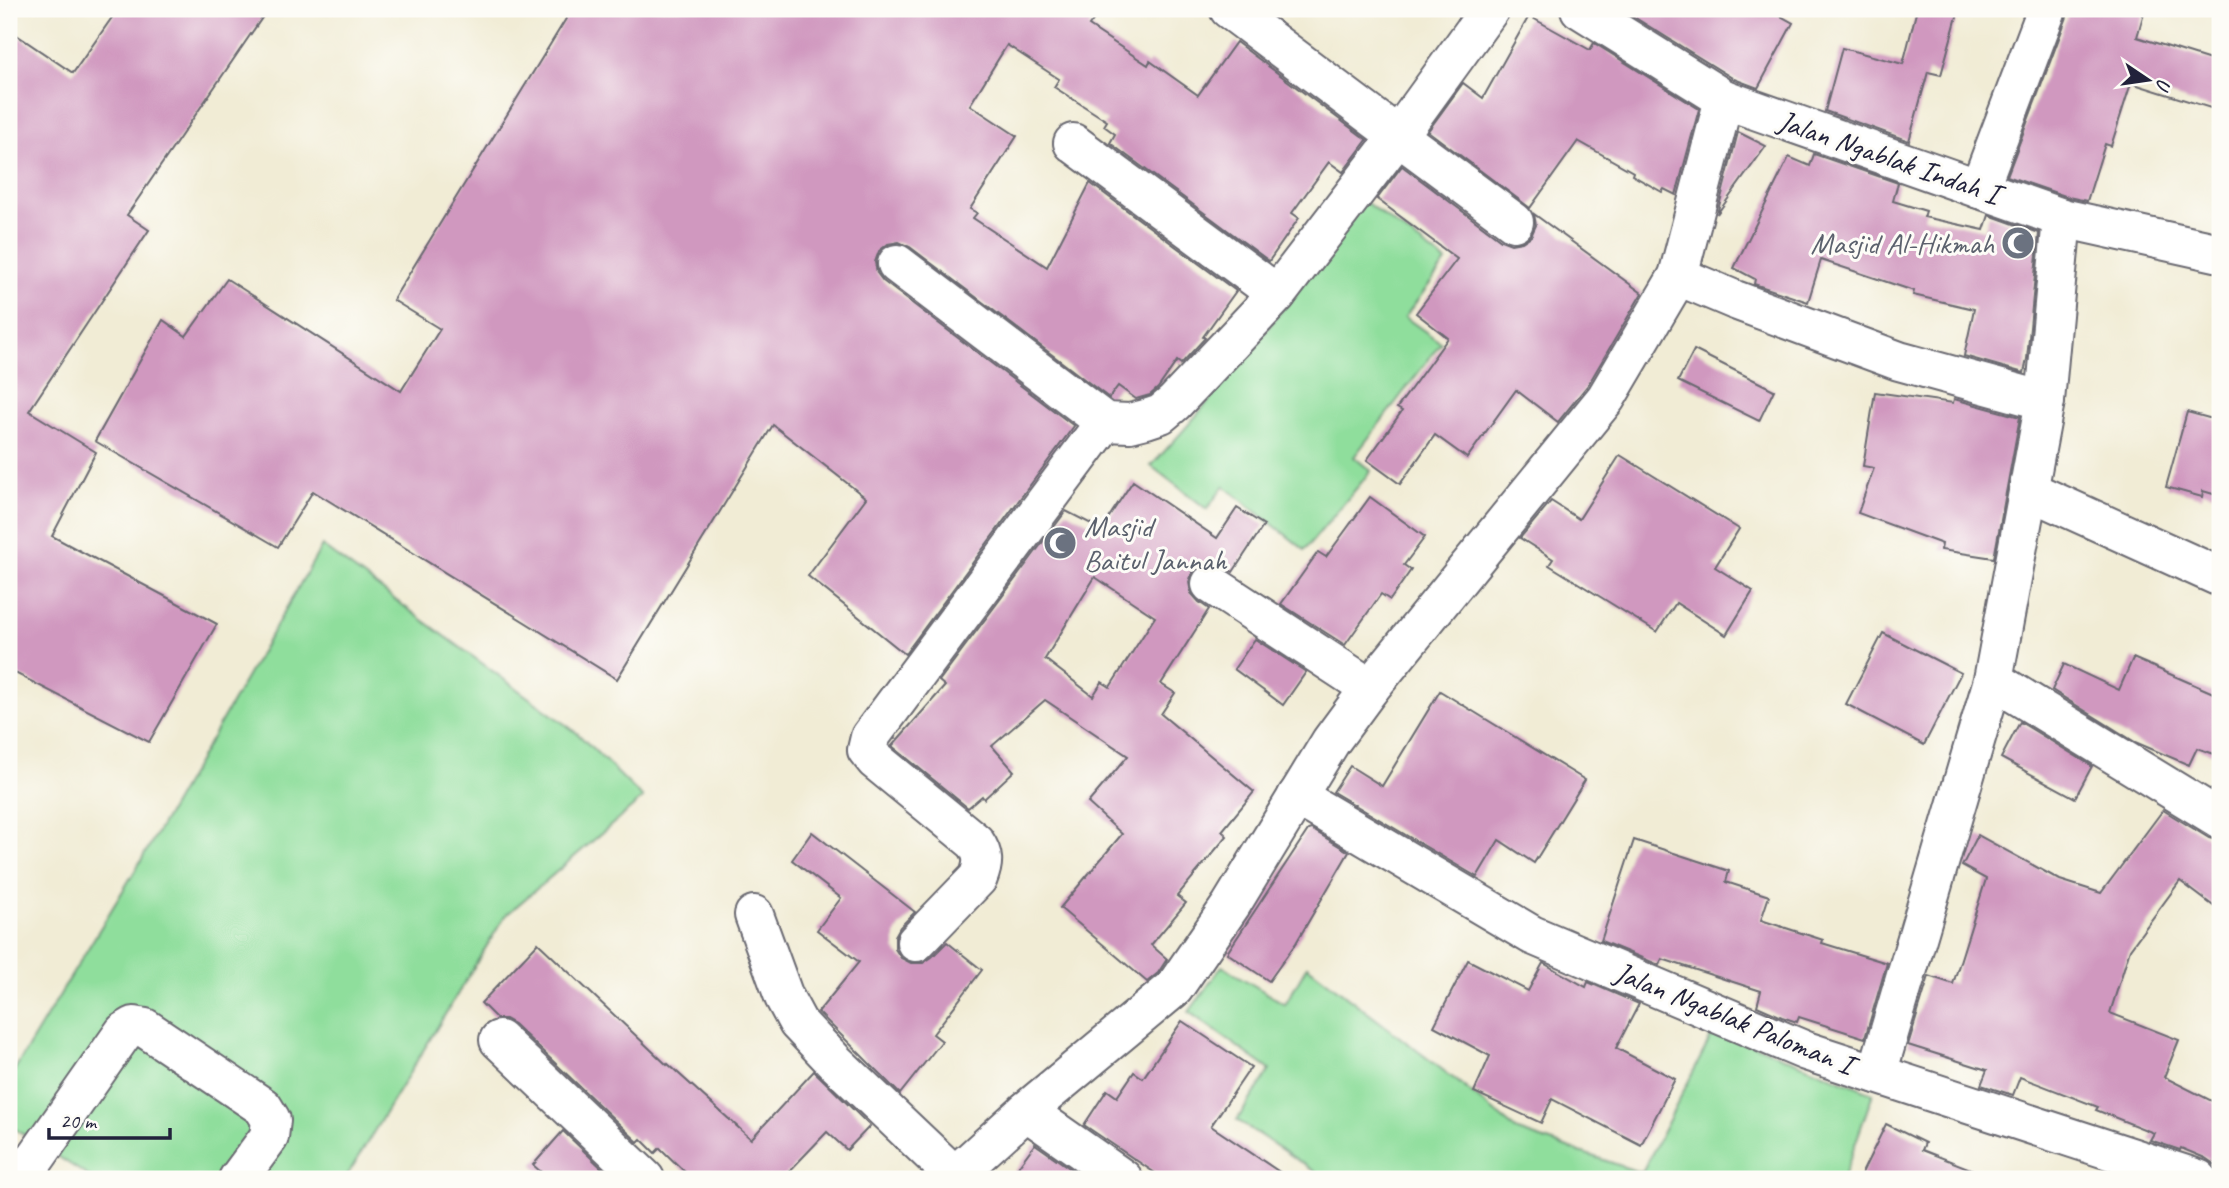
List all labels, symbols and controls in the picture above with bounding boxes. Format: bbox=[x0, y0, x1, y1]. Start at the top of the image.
north arrow bbox=[2114, 46, 2184, 116]
text: U bbox=[2150, 76, 2176, 94]
street label: Jalan Ngablak Indah I bbox=[1772, 101, 2010, 215]
place label: Masjid Al-Hikmah bbox=[1811, 224, 1994, 262]
mosque icon: Masjid Al-Hikmah bbox=[1999, 224, 2037, 262]
place label: Masjid Baitul Jannah bbox=[1084, 507, 1228, 579]
mosque icon: Masjid Baitul Jannah bbox=[1041, 524, 1079, 562]
street label: Jalan Ngablak Paloman I bbox=[1607, 952, 1865, 1086]
scale bar bbox=[49, 1097, 170, 1141]
text: 20 m bbox=[60, 1108, 98, 1134]

